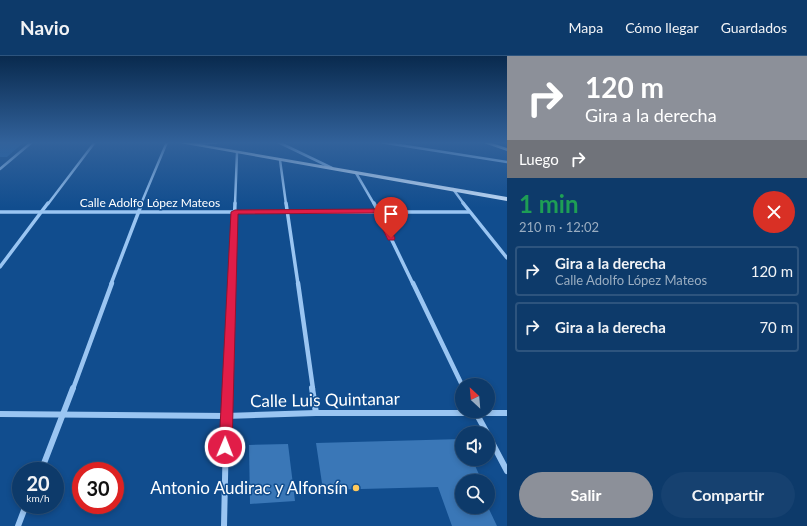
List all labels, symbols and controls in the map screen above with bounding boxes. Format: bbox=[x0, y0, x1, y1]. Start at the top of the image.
text: Navio bbox=[20, 16, 70, 39]
text: Mapa bbox=[569, 19, 603, 36]
text: Cómo llegar bbox=[625, 19, 699, 36]
text: Guardados bbox=[721, 19, 787, 36]
text: 120 m bbox=[585, 70, 664, 104]
icon: right bbox=[519, 72, 571, 124]
text: Gira a la derecha bbox=[585, 104, 717, 126]
icon: right bbox=[567, 148, 589, 170]
text: Luego bbox=[519, 150, 559, 168]
text: 1 min bbox=[519, 189, 579, 218]
button: close bbox=[753, 191, 795, 233]
street label: Calle Adolfo López Mateos bbox=[80, 195, 220, 210]
pin bbox=[374, 197, 408, 238]
icon: arrive bbox=[380, 203, 402, 225]
text: 210 m · 12:02 bbox=[519, 219, 599, 235]
text: Gira a la derecha bbox=[555, 254, 666, 272]
icon: right bbox=[521, 260, 543, 282]
text: 120 m bbox=[751, 262, 793, 280]
text: Calle Adolfo López Mateos bbox=[555, 272, 707, 288]
icon: right bbox=[521, 316, 543, 338]
text: Gira a la derecha bbox=[555, 318, 666, 336]
text: 70 m bbox=[759, 318, 793, 336]
north arrow bbox=[455, 378, 495, 418]
map controls bbox=[455, 378, 495, 514]
street label: Calle Luis Quintanar bbox=[250, 388, 401, 411]
position arrow bbox=[204, 426, 246, 468]
button: sound bbox=[455, 426, 495, 466]
speed limit sign: 30 bbox=[72, 462, 124, 514]
text: 20 bbox=[26, 471, 50, 495]
button: Salir bbox=[519, 472, 653, 518]
button: Compartir bbox=[661, 472, 795, 518]
button: search bbox=[455, 474, 495, 514]
place label: Antonio Audirac y Alfonsín bbox=[150, 477, 348, 498]
marker: Antonio Audirac y Alfonsín bbox=[351, 483, 361, 493]
text: km/h bbox=[26, 492, 50, 504]

